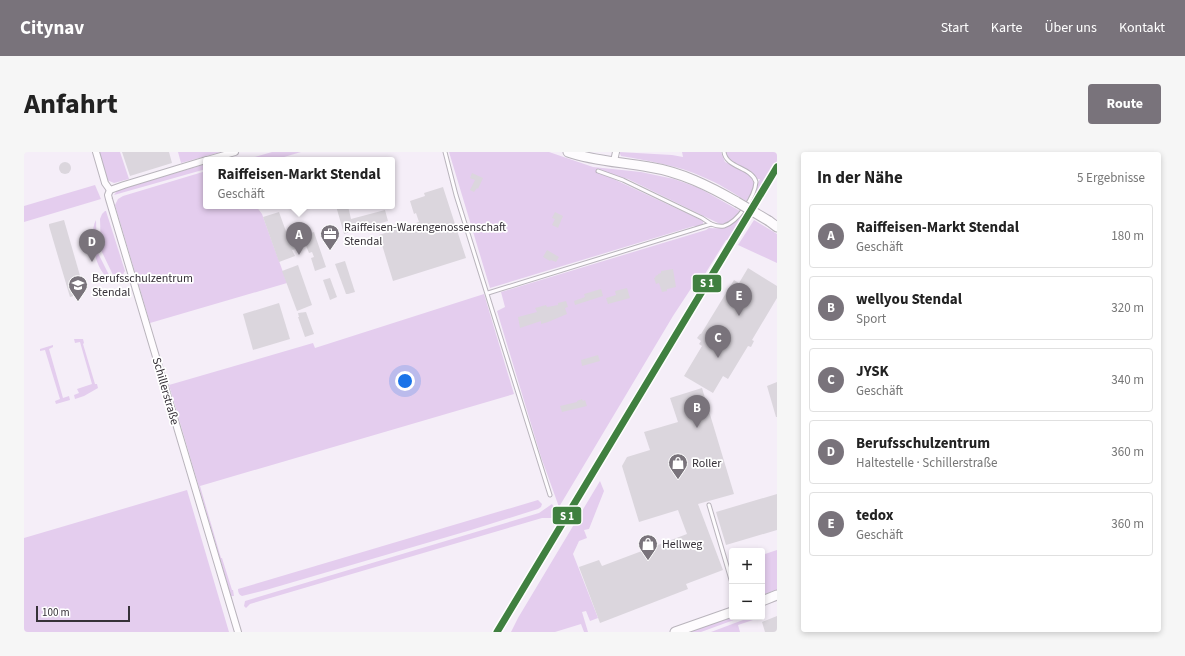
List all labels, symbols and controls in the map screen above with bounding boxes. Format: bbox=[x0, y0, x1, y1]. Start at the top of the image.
text: Citynav bbox=[20, 15, 84, 42]
text: Start bbox=[941, 18, 969, 38]
text: Karte bbox=[991, 18, 1022, 38]
text: Über uns bbox=[1044, 18, 1097, 38]
text: Kontakt bbox=[1119, 18, 1165, 38]
text: Anfahrt bbox=[24, 84, 118, 124]
button: Route bbox=[1088, 84, 1161, 124]
popup bbox=[203, 157, 395, 209]
text: Raiffeisen-Markt Stendal bbox=[218, 164, 381, 185]
text: In der Nähe bbox=[817, 166, 903, 190]
text: 5 Ergebnisse bbox=[1077, 169, 1145, 187]
text: Geschäft bbox=[218, 185, 265, 203]
text: Raiffeisen-Markt Stendal bbox=[856, 217, 1019, 238]
place label: Raiffeisen-Warengenossenschaft Stendal bbox=[344, 219, 506, 250]
pin: A bbox=[286, 222, 312, 255]
office icon: Raiffeisen-Warengenossenschaft Stendal bbox=[319, 223, 341, 251]
text: A bbox=[827, 227, 835, 245]
text: 180 m bbox=[1111, 227, 1144, 245]
pin: D bbox=[79, 229, 105, 262]
text: Geschäft bbox=[856, 238, 903, 256]
place label: Berufsschulzentrum Stendal bbox=[92, 270, 193, 301]
school or university icon: Berufsschulzentrum Stendal bbox=[67, 274, 89, 302]
line badge: S 1 bbox=[692, 274, 722, 293]
text: S 1 bbox=[700, 276, 714, 291]
pin: E bbox=[726, 283, 752, 316]
text: wellyou Stendal bbox=[856, 289, 962, 310]
text: B bbox=[827, 299, 835, 317]
text: 320 m bbox=[1111, 299, 1144, 317]
text: Sport bbox=[856, 310, 886, 328]
pin: C bbox=[705, 325, 731, 358]
street label: Schillerstraße bbox=[148, 356, 183, 427]
text: JYSK bbox=[856, 361, 889, 382]
your location bbox=[395, 371, 415, 391]
text: C bbox=[827, 371, 835, 389]
text: 340 m bbox=[1111, 371, 1144, 389]
text: Geschäft bbox=[856, 382, 903, 400]
pin: B bbox=[684, 395, 710, 428]
text: Berufsschulzentrum bbox=[856, 433, 990, 454]
text: D bbox=[827, 443, 835, 461]
text: 360 m bbox=[1111, 443, 1144, 461]
shop icon: Roller bbox=[667, 452, 689, 480]
text: Haltestelle · Schillerstraße bbox=[856, 454, 997, 472]
place label: Roller bbox=[692, 455, 722, 472]
text: tedox bbox=[856, 505, 893, 526]
line badge: S 1 bbox=[552, 506, 582, 525]
text: S 1 bbox=[560, 509, 574, 524]
text: E bbox=[827, 515, 835, 533]
text: 360 m bbox=[1111, 515, 1144, 533]
text: Geschäft bbox=[856, 526, 903, 544]
shop icon: Hellweg bbox=[637, 533, 659, 561]
place label: Hellweg bbox=[662, 536, 702, 553]
map controls bbox=[729, 548, 765, 620]
button: + bbox=[729, 548, 765, 584]
button: − bbox=[729, 584, 765, 620]
scale bar bbox=[36, 604, 130, 623]
text: 100 m bbox=[42, 605, 70, 620]

